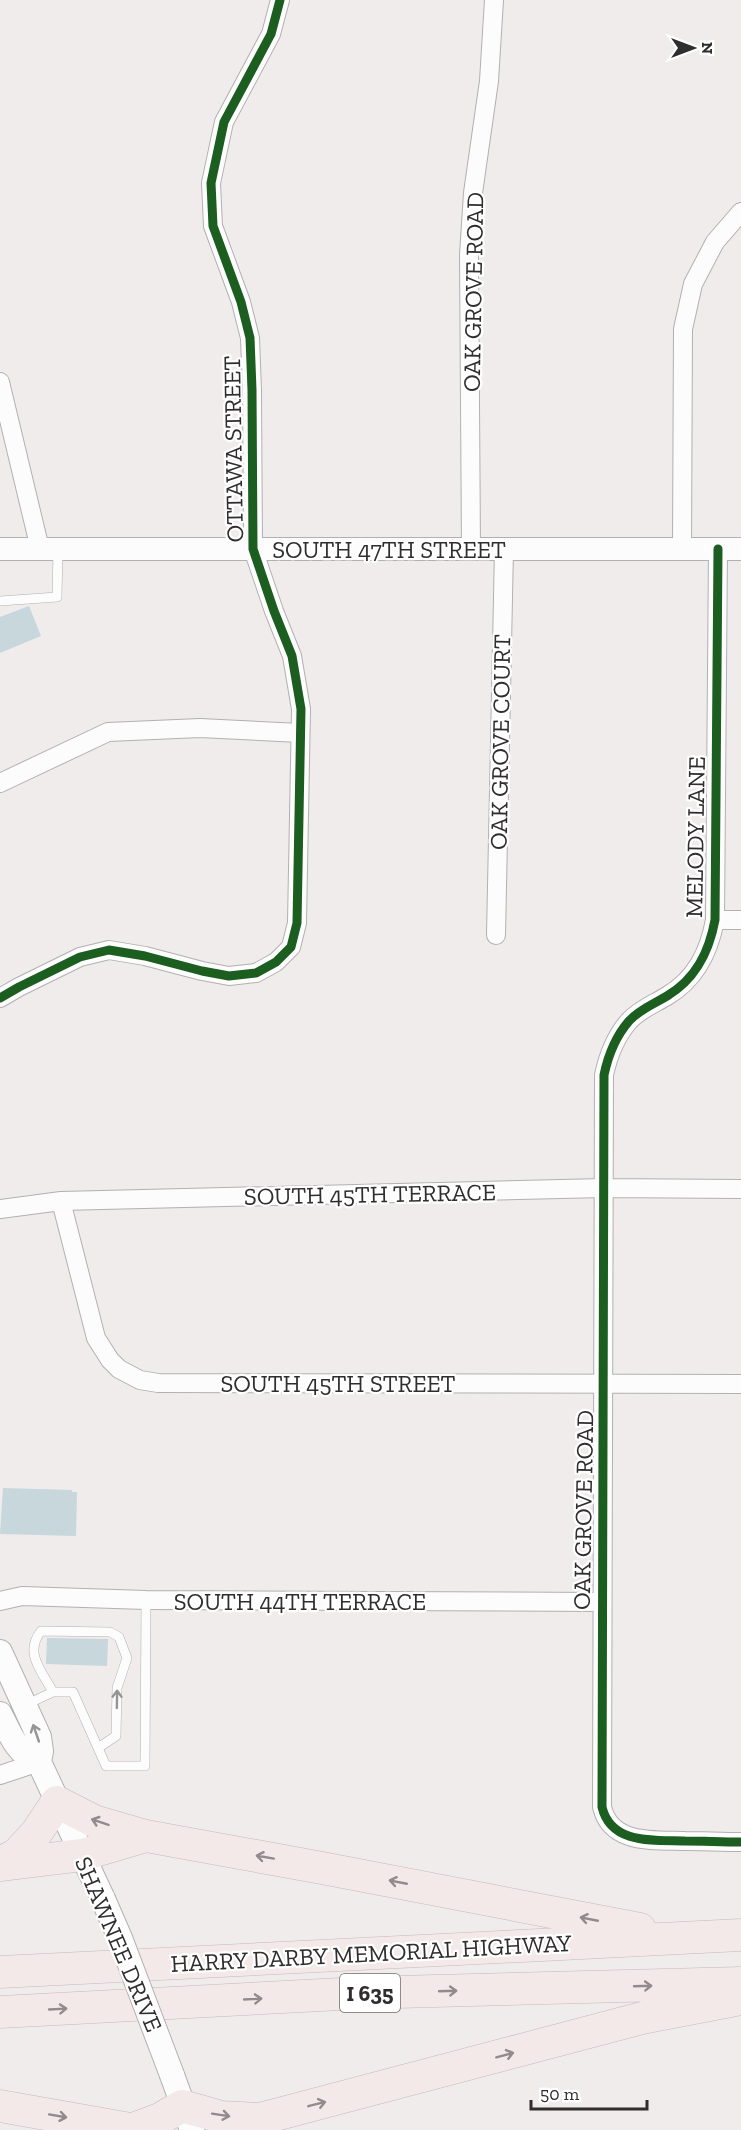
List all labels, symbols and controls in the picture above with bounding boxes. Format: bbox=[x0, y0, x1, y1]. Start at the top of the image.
north arrow bbox=[663, 18, 723, 78]
text: N bbox=[698, 42, 717, 54]
street label: OAK GROVE ROAD bbox=[457, 192, 489, 392]
street label: OTTAWA STREET bbox=[217, 355, 249, 543]
street label: SOUTH 47TH STREET bbox=[272, 535, 506, 564]
street label: OAK GROVE COURT bbox=[484, 634, 516, 850]
street label: MELODY LANE bbox=[679, 756, 711, 918]
street label: SOUTH 45TH TERRACE bbox=[244, 1177, 496, 1211]
street label: SOUTH 45TH STREET bbox=[220, 1369, 456, 1398]
street label: OAK GROVE ROAD bbox=[567, 1410, 599, 1610]
street label: SOUTH 44TH TERRACE bbox=[174, 1587, 426, 1616]
one-way arrow bbox=[111, 1690, 122, 1710]
one-way arrow bbox=[30, 1724, 41, 1743]
one-way arrow bbox=[91, 1816, 110, 1827]
street label: SHAWNEE DRIVE bbox=[69, 1852, 169, 2036]
one-way arrow bbox=[255, 1852, 275, 1863]
one-way arrow bbox=[389, 1876, 408, 1887]
one-way arrow bbox=[580, 1913, 600, 1924]
street label: HARRY DARBY MEMORIAL HIGHWAY bbox=[170, 1928, 572, 1978]
road number: I 635 bbox=[340, 1974, 400, 2012]
one-way arrow bbox=[632, 1980, 652, 1991]
one-way arrow bbox=[438, 1985, 457, 1997]
one-way arrow bbox=[243, 1993, 263, 2004]
one-way arrow bbox=[48, 2003, 68, 2014]
one-way arrow bbox=[495, 2048, 514, 2060]
scale bar bbox=[531, 2073, 646, 2111]
text: 50 m bbox=[540, 2083, 580, 2105]
one-way arrow bbox=[307, 2098, 326, 2110]
one-way arrow bbox=[210, 2110, 230, 2121]
one-way arrow bbox=[47, 2111, 67, 2122]

